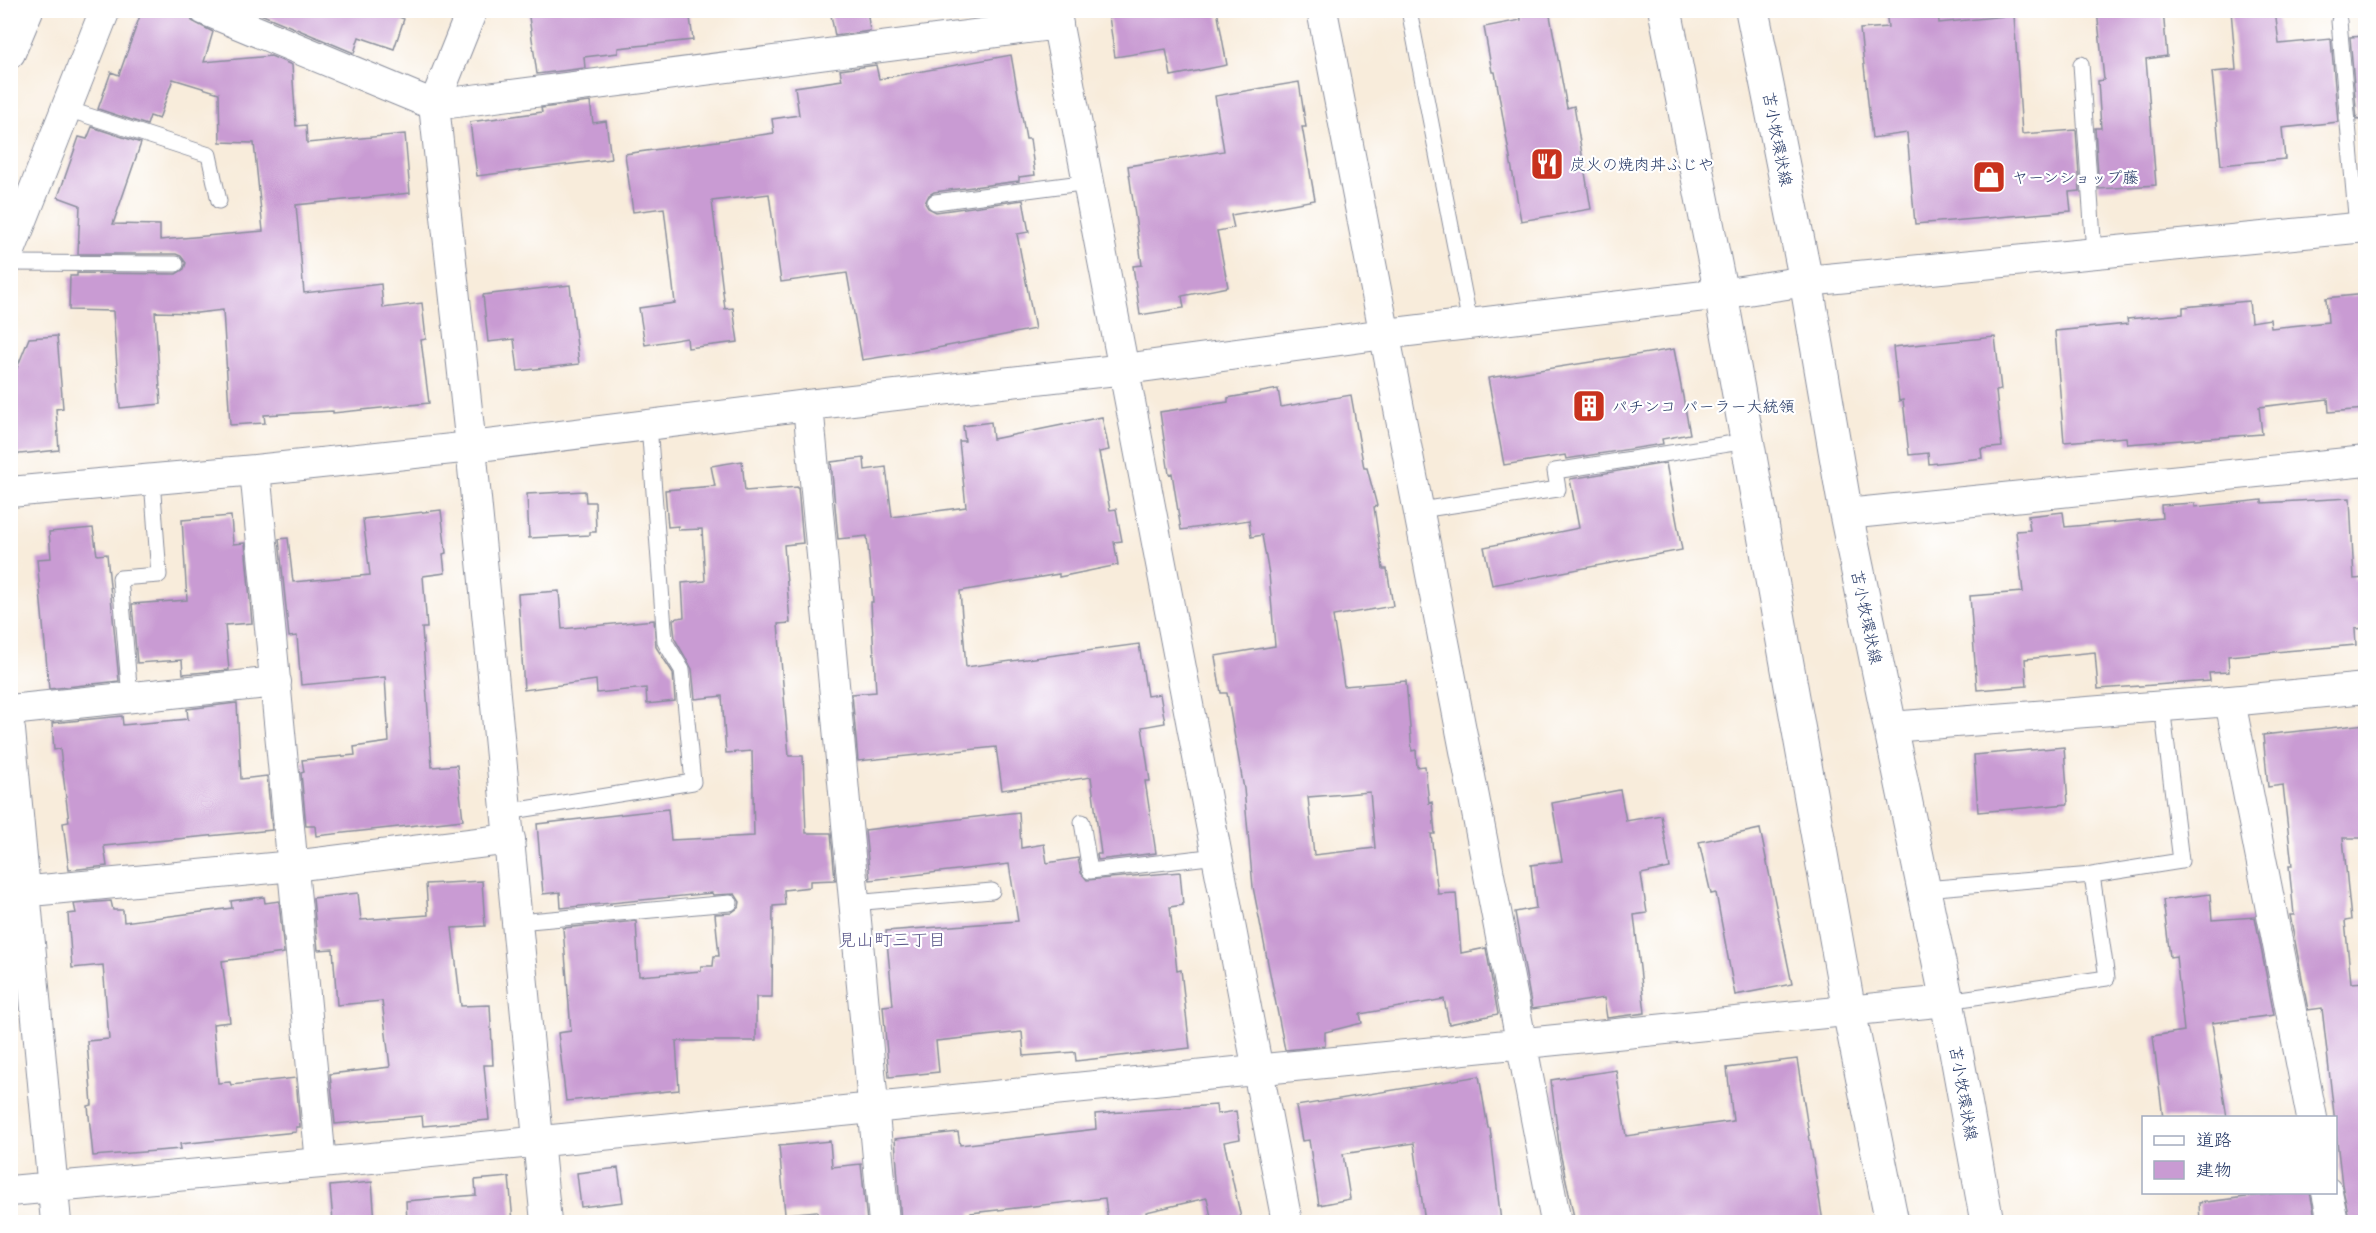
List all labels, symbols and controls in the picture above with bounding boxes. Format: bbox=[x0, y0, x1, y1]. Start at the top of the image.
street label: 苫小牧環状線 bbox=[1755, 90, 1798, 189]
restaurant icon: 炭火の焼肉丼ふじや bbox=[1529, 146, 1565, 182]
place label: 炭火の焼肉丼ふじや bbox=[1570, 153, 1714, 178]
shop icon: ヤーンショップ藤 bbox=[1971, 159, 2007, 195]
place label: ヤーンショップ藤 bbox=[2012, 166, 2138, 191]
building icon: パチンコ パーラー大統領 bbox=[1571, 388, 1607, 424]
place label: パチンコ パーラー大統領 bbox=[1612, 395, 1794, 420]
street label: 苫小牧環状線 bbox=[1843, 568, 1888, 667]
district label: 見山町三丁目 bbox=[838, 927, 946, 956]
street label: 苫小牧環状線 bbox=[1942, 1044, 1983, 1143]
legend bbox=[2142, 1116, 2337, 1194]
text: 道路 bbox=[2196, 1127, 2232, 1156]
text: 建物 bbox=[2196, 1157, 2232, 1186]

